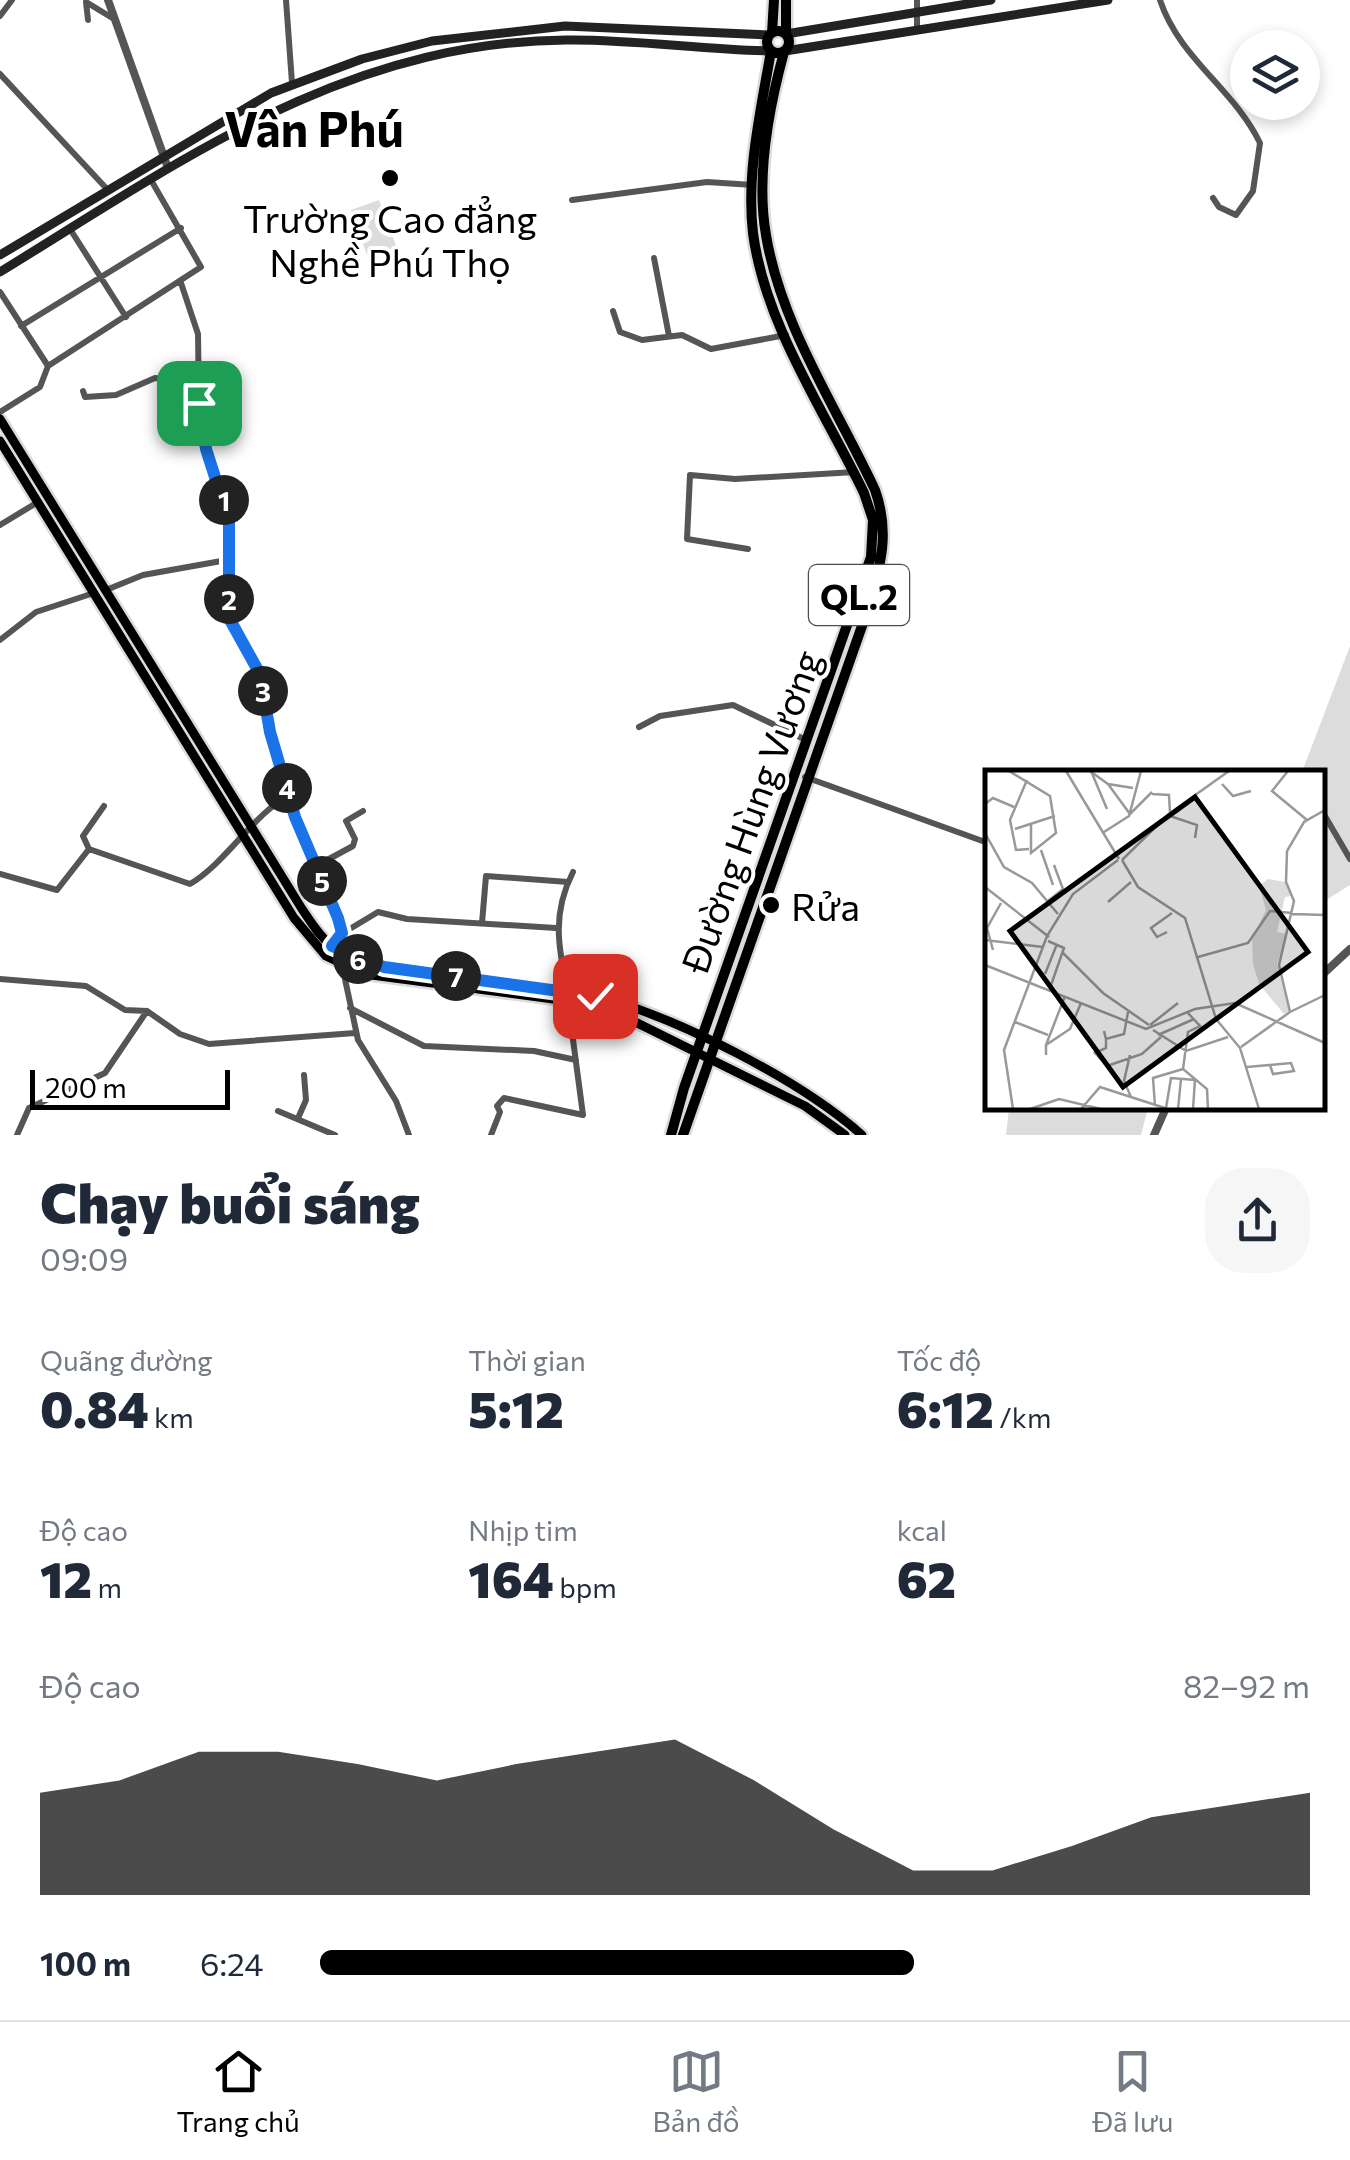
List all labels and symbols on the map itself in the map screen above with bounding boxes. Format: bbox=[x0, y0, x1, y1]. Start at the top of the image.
district label: Vân Phú bbox=[224, 98, 404, 157]
marker: Trường Cao đẳng Nghề Phú Thọ bbox=[379, 167, 401, 189]
place label: Trường Cao đẳng Nghề Phú Thọ bbox=[243, 194, 537, 285]
pin bbox=[157, 361, 242, 446]
pin: 1 bbox=[199, 475, 249, 525]
road number: QL.2 bbox=[809, 565, 909, 625]
pin: 2 bbox=[204, 574, 254, 624]
street label: Đường Hùng Vương bbox=[669, 643, 830, 980]
pin: 3 bbox=[238, 666, 288, 716]
pin: 4 bbox=[262, 763, 312, 813]
inset map bbox=[985, 770, 1325, 1110]
pin: 5 bbox=[297, 856, 347, 906]
place label: Rửa bbox=[791, 882, 860, 929]
marker: Rửa bbox=[760, 894, 782, 916]
pin: 6 bbox=[333, 934, 383, 984]
pin: 7 bbox=[431, 951, 481, 1001]
pin bbox=[553, 954, 638, 1039]
scale bar bbox=[30, 1065, 230, 1110]

